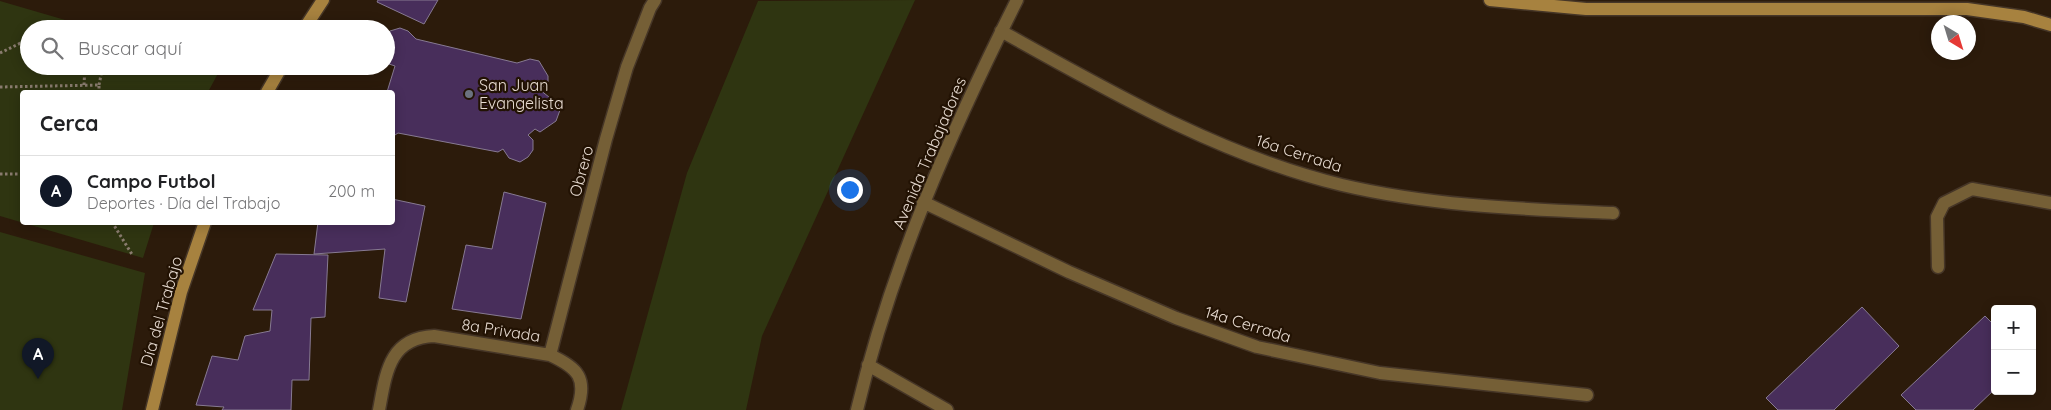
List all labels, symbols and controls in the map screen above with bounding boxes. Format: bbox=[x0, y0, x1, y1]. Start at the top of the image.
north arrow bbox=[1931, 15, 1976, 60]
search box bbox=[20, 20, 395, 75]
icon: search bbox=[38, 34, 66, 62]
text: Buscar aquí bbox=[78, 36, 182, 60]
street label: Avenida Trabajadores bbox=[888, 74, 970, 232]
place label: San Juan Evangelista bbox=[479, 75, 564, 113]
marker: San Juan Evangelista bbox=[463, 88, 475, 100]
text: Cerca bbox=[40, 110, 98, 136]
street label: 16a Cerrada bbox=[1253, 130, 1345, 176]
street label: Obrero bbox=[565, 143, 597, 199]
text: Campo Futbol bbox=[87, 169, 216, 193]
your location bbox=[837, 177, 863, 203]
text: A bbox=[51, 181, 61, 201]
text: 200 m bbox=[328, 181, 375, 201]
text: Deportes · Día del Trabajo bbox=[87, 193, 280, 213]
street label: Día del Trabajo bbox=[136, 254, 186, 368]
street label: 14a Cerrada bbox=[1203, 301, 1293, 347]
map controls bbox=[1991, 305, 2036, 395]
button: + bbox=[1991, 305, 2036, 350]
street label: 8a Privada bbox=[460, 314, 542, 346]
pin: A bbox=[22, 338, 54, 379]
button: − bbox=[1991, 350, 2036, 395]

